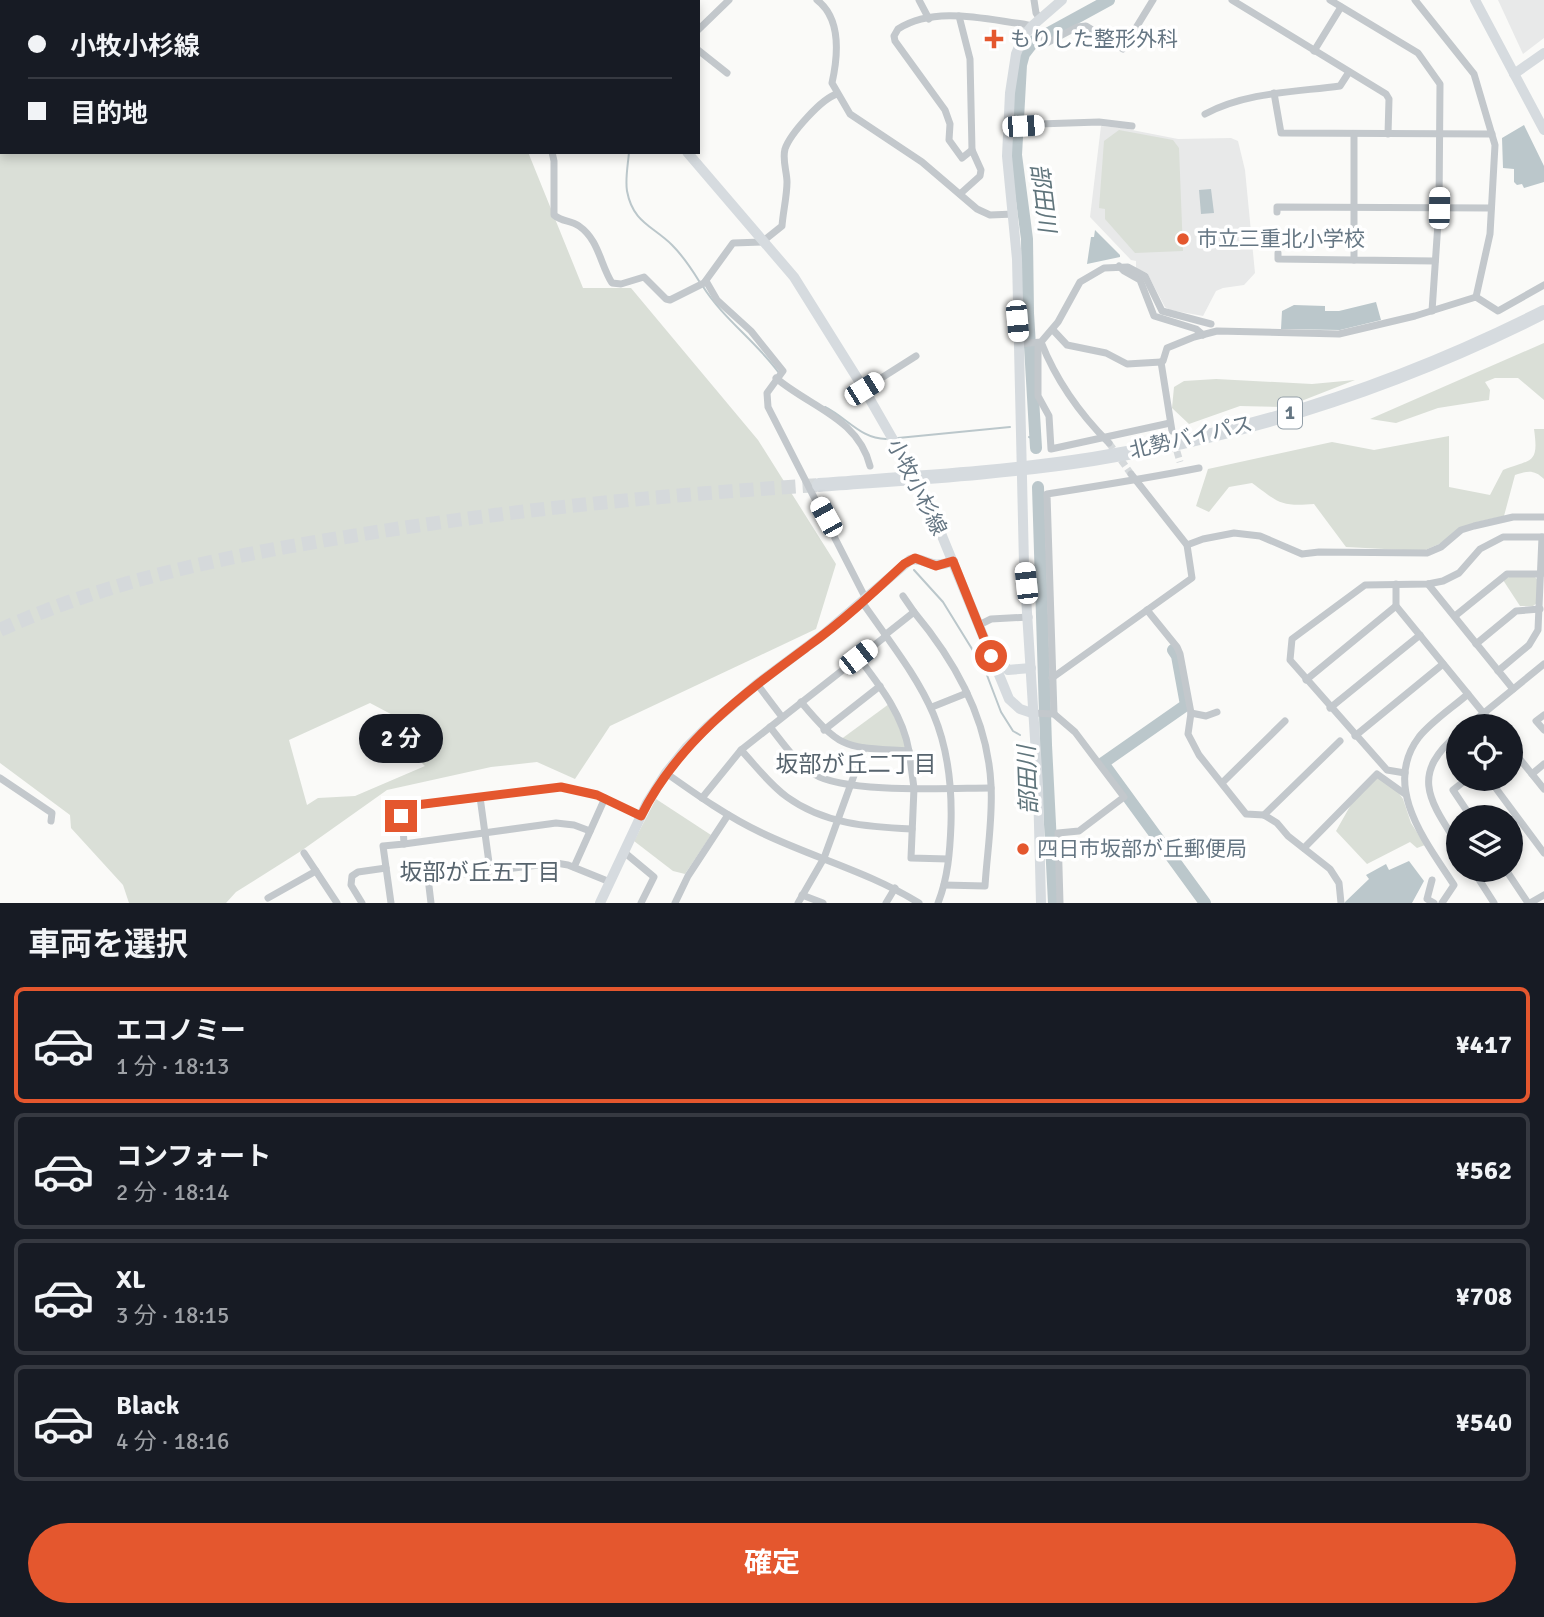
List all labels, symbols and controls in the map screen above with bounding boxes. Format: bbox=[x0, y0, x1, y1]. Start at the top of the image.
place label: もりした整形外科 bbox=[1010, 26, 1178, 52]
marker: もりした整形外科 bbox=[984, 29, 1004, 49]
text: 小牧小杉線 bbox=[70, 31, 200, 63]
text: 目的地 bbox=[70, 98, 148, 130]
car bbox=[1002, 114, 1045, 138]
water label: 部田川 bbox=[1024, 162, 1062, 237]
car bbox=[1429, 187, 1450, 229]
place label: 市立三重北小学校 bbox=[1197, 226, 1365, 252]
marker: 市立三重北小学校 bbox=[1175, 231, 1191, 247]
car bbox=[1005, 299, 1030, 343]
car bbox=[841, 369, 888, 409]
road number: 1 bbox=[1278, 398, 1302, 428]
street label: 北勢バイパス bbox=[1127, 410, 1255, 464]
street label: 小牧小杉線 bbox=[882, 434, 952, 540]
car bbox=[807, 494, 846, 540]
car bbox=[1014, 561, 1039, 605]
car bbox=[835, 636, 882, 678]
route start bbox=[975, 640, 1007, 672]
callout: 2 分 bbox=[359, 714, 443, 764]
map controls bbox=[1446, 714, 1523, 882]
button: locate bbox=[1446, 714, 1523, 791]
text: 2 分 bbox=[381, 724, 421, 753]
water label: 部田川 bbox=[1012, 742, 1044, 815]
district label: 坂部が丘二丁目 bbox=[776, 750, 937, 779]
route end bbox=[385, 800, 417, 832]
button: layers bbox=[1446, 805, 1523, 882]
place label: 四日市坂部が丘郵便局 bbox=[1037, 836, 1247, 862]
marker: 四日市坂部が丘郵便局 bbox=[1015, 841, 1031, 857]
district label: 坂部が丘五丁目 bbox=[400, 858, 561, 887]
text: 車両を選択 bbox=[28, 925, 188, 964]
icon: car bbox=[32, 1014, 95, 1077]
text: エコノミー bbox=[116, 1015, 246, 1047]
text: ¥417 bbox=[1456, 1029, 1512, 1061]
text: 1 分 · 18:13 bbox=[116, 1052, 229, 1081]
icon: car bbox=[32, 1140, 95, 1203]
text: コンフォート bbox=[116, 1141, 271, 1173]
text: ¥562 bbox=[1456, 1155, 1512, 1187]
text: 2 分 · 18:14 bbox=[116, 1178, 229, 1207]
text: XL bbox=[116, 1264, 146, 1296]
icon: car bbox=[32, 1266, 95, 1329]
text: ¥708 bbox=[1456, 1281, 1512, 1313]
text: 3 分 · 18:15 bbox=[116, 1301, 229, 1330]
text: Black bbox=[116, 1390, 179, 1422]
icon: car bbox=[32, 1392, 95, 1455]
text: ¥540 bbox=[1456, 1407, 1512, 1439]
text: 4 分 · 18:16 bbox=[116, 1427, 229, 1456]
button: 確定 bbox=[28, 1523, 1516, 1603]

